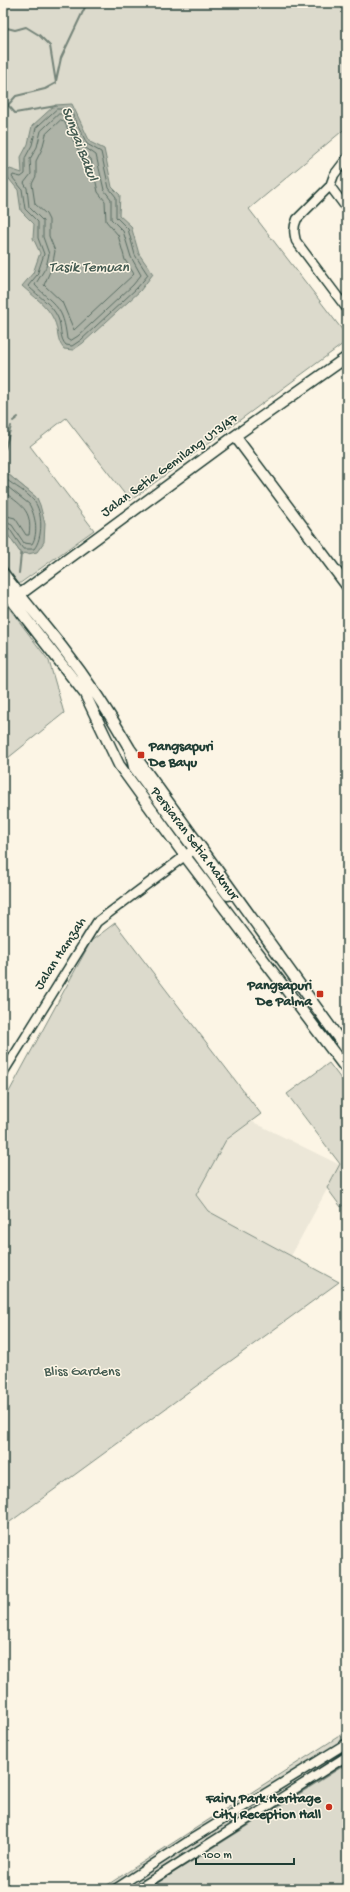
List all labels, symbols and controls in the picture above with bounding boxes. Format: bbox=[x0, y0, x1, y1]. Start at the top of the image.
water label: Sungai Bakul bbox=[57, 104, 102, 185]
water label: Tasik Temuan bbox=[49, 259, 130, 277]
street label: Jalan Setia Gemilang U13/47 bbox=[98, 410, 243, 522]
place label: Pangsapuri De Bayu bbox=[147, 739, 214, 772]
marker: Pangsapuri De Bayu bbox=[136, 750, 146, 760]
street label: Persiaran Setia Makmur bbox=[145, 783, 243, 905]
street label: Jalan Hamzah bbox=[31, 914, 91, 994]
place label: Pangsapuri De Palma bbox=[247, 978, 313, 1011]
marker: Pangsapuri De Palma bbox=[315, 989, 325, 999]
park label: Bliss Gardens bbox=[43, 1364, 121, 1381]
place label: Fairy Park Heritage City Reception Hall bbox=[205, 1791, 322, 1824]
marker: Fairy Park Heritage City Reception Hall bbox=[324, 1802, 334, 1812]
scale bar bbox=[196, 1840, 294, 1866]
text: 100 m bbox=[201, 1849, 232, 1863]

